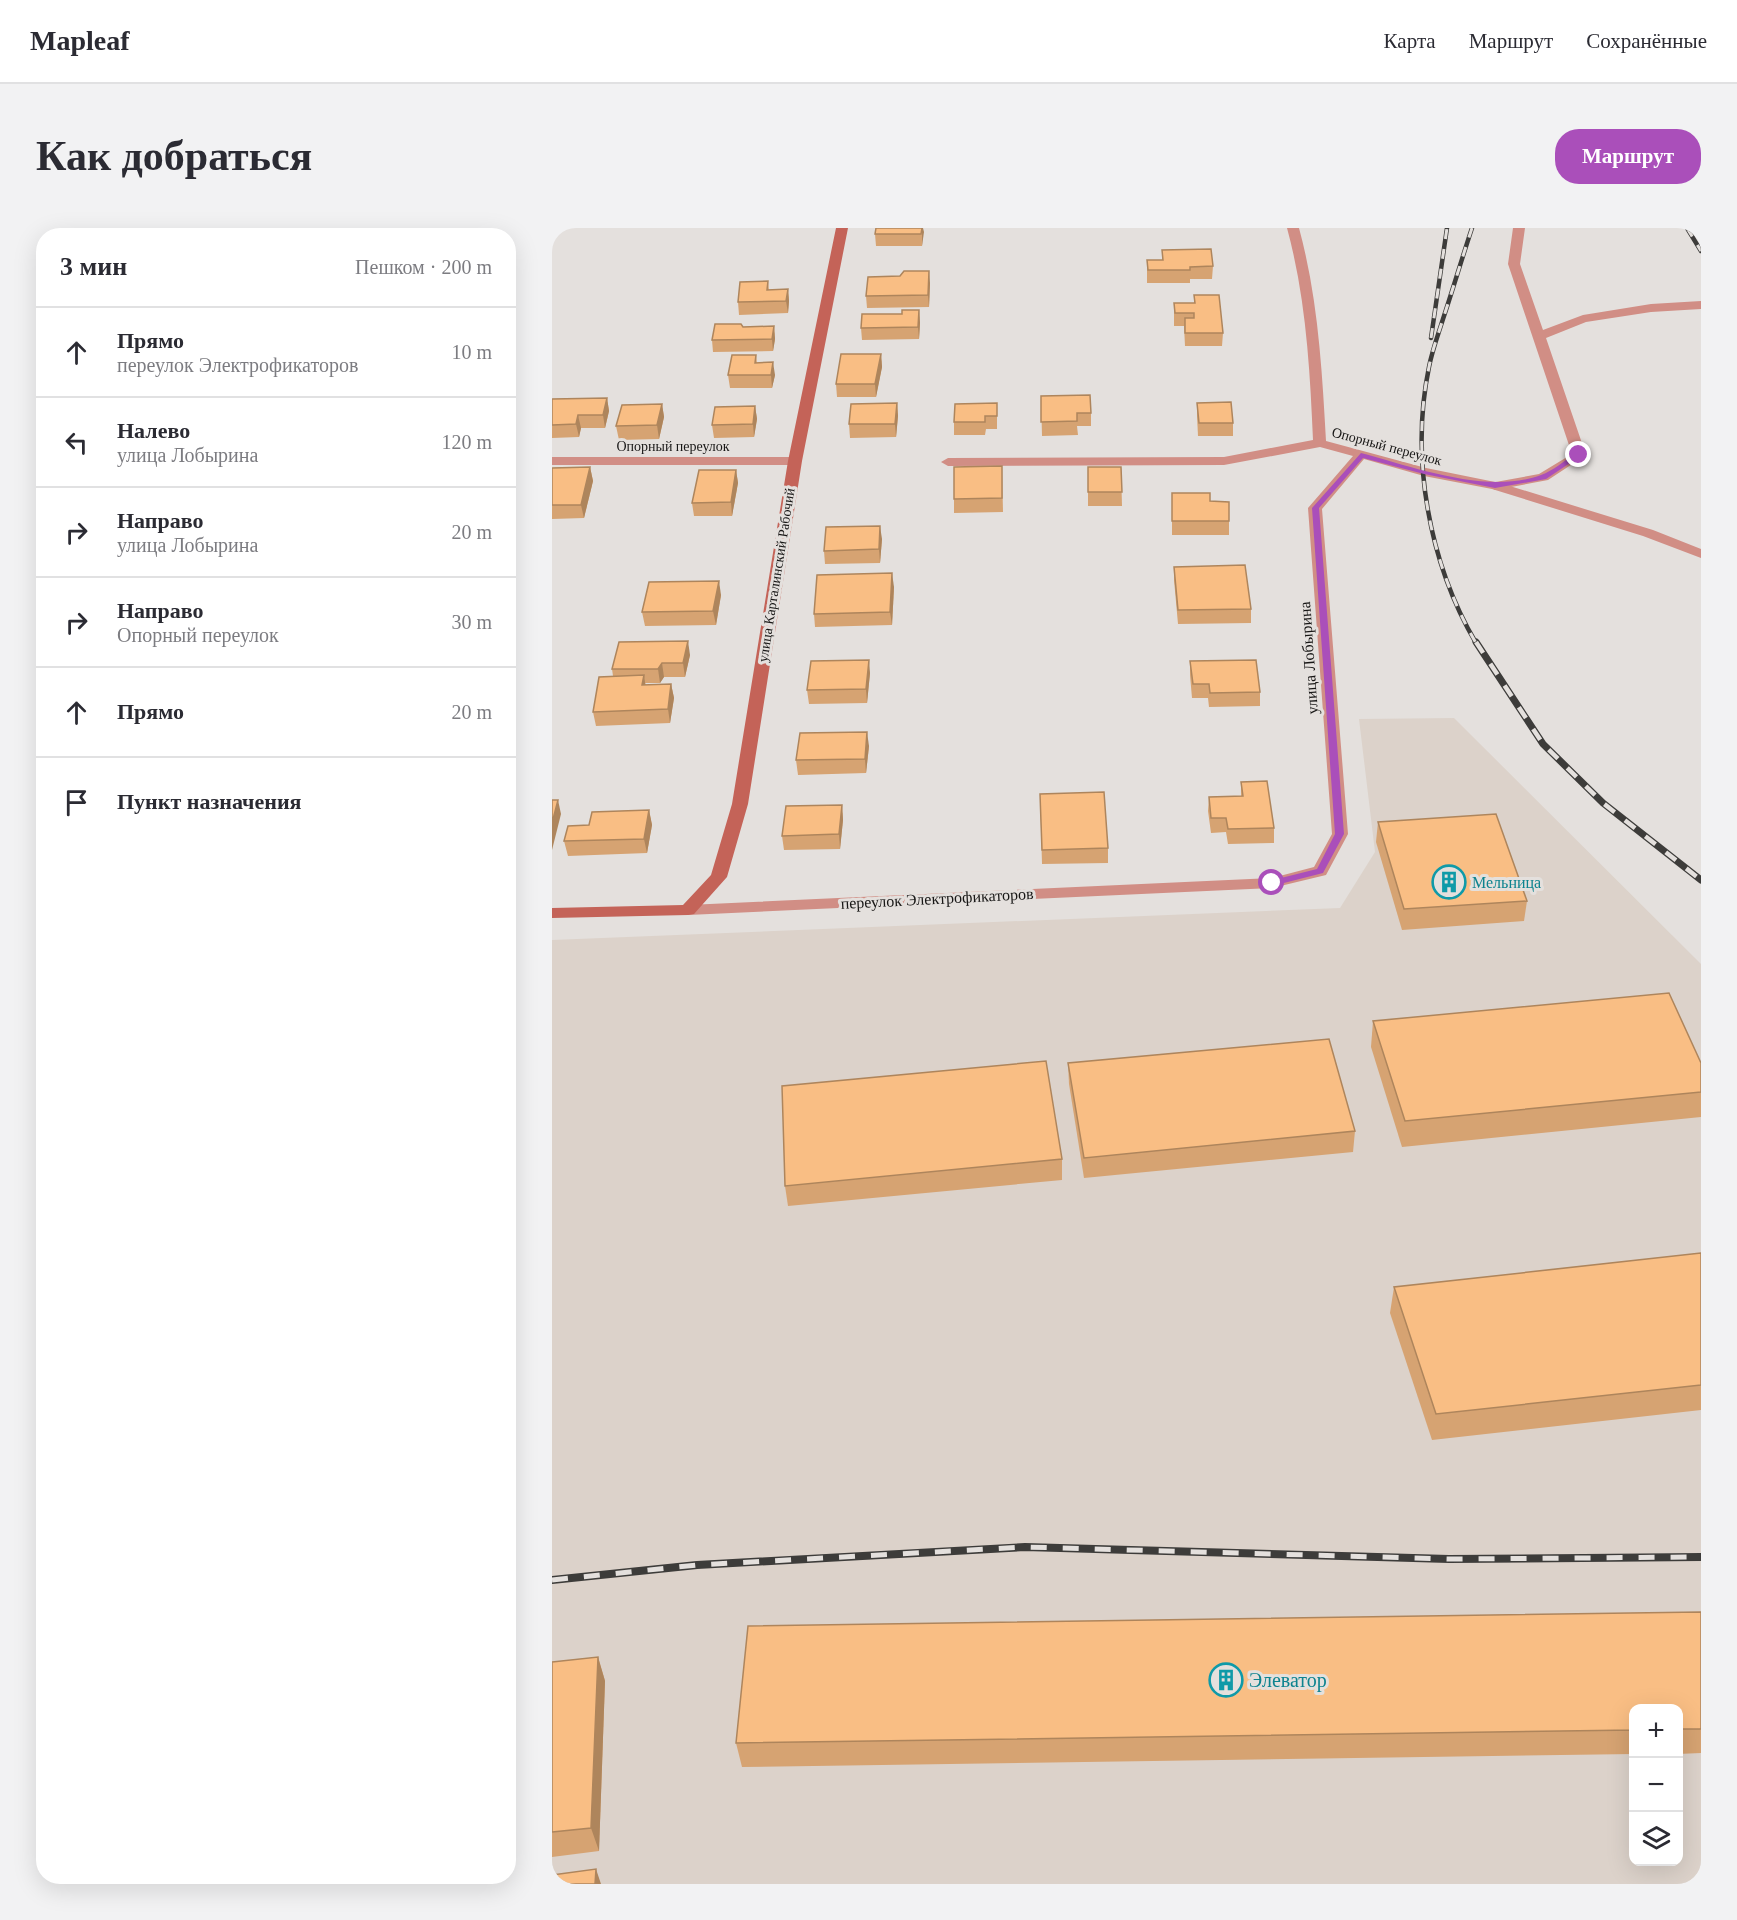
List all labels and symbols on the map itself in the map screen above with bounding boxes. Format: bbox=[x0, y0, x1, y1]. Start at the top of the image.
street label: Опорный переулок bbox=[1330, 425, 1444, 468]
street label: Опорный переулок bbox=[616, 439, 730, 454]
route end bbox=[1565, 441, 1591, 467]
street label: улица Карталинский Рабочий bbox=[755, 486, 798, 663]
street label: улица Лобырина bbox=[1296, 601, 1322, 715]
building icon: Мельница bbox=[1431, 864, 1467, 900]
route start bbox=[1258, 869, 1284, 895]
place label: Мельница bbox=[1472, 874, 1541, 892]
street label: переулок Электрофикаторов bbox=[840, 885, 1034, 913]
building icon: Элеватор bbox=[1208, 1662, 1244, 1698]
place label: Элеватор bbox=[1249, 1669, 1327, 1692]

